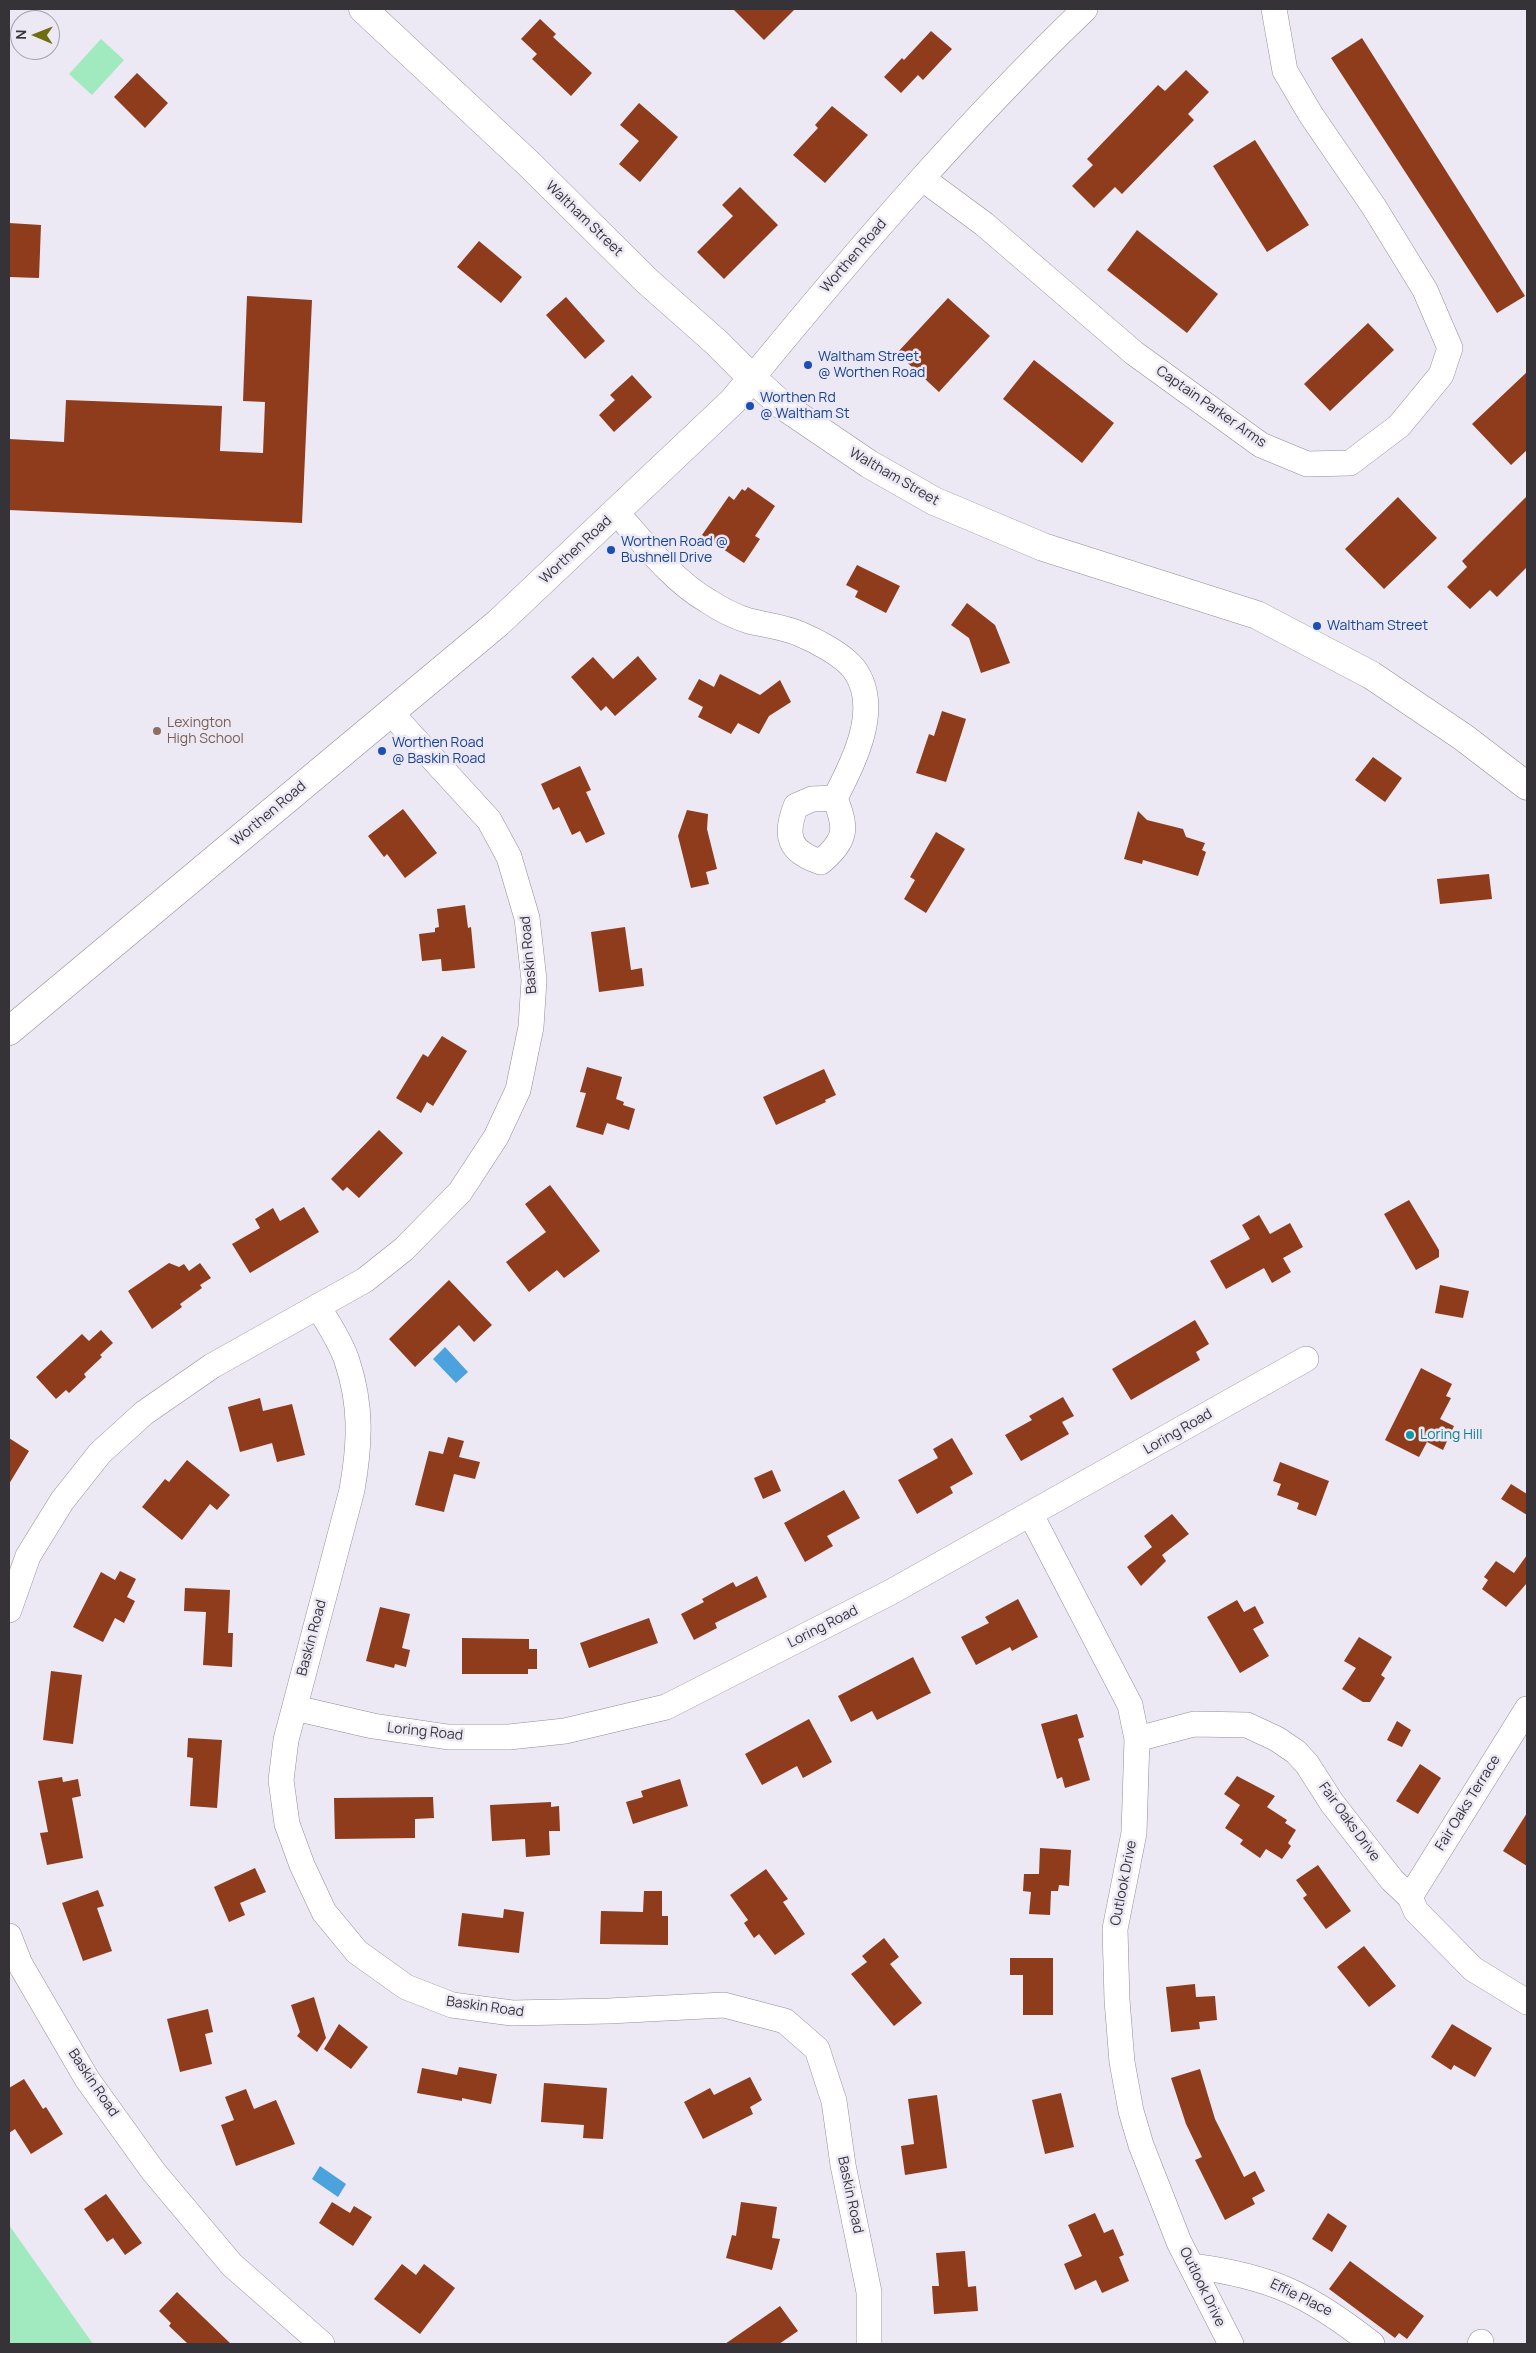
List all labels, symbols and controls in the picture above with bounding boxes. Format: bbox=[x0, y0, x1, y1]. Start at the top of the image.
north arrow bbox=[10, 10, 60, 60]
text: N bbox=[11, 30, 30, 40]
street label: Waltham Street bbox=[542, 178, 626, 260]
street label: Worthen Road bbox=[818, 216, 890, 296]
place label: Waltham Street @ Worthen Road bbox=[818, 349, 925, 382]
marker: Waltham Street @ Worthen Road bbox=[802, 359, 814, 371]
street label: Captain Parker Arms bbox=[1153, 363, 1269, 451]
place label: Worthen Rd @ Waltham St bbox=[760, 390, 850, 422]
marker: Worthen Rd @ Waltham St bbox=[744, 400, 756, 412]
street label: Waltham Street bbox=[846, 444, 942, 510]
street label: Worthen Road bbox=[537, 513, 615, 587]
place label: Worthen Road @ Bushnell Drive bbox=[621, 534, 728, 566]
marker: Worthen Road @ Bushnell Drive bbox=[605, 544, 617, 556]
place label: Waltham Street bbox=[1327, 618, 1428, 634]
marker: Waltham Street bbox=[1311, 620, 1323, 632]
place label: Lexington High School bbox=[167, 715, 244, 748]
marker: Lexington High School bbox=[151, 725, 163, 737]
place label: Worthen Road @ Baskin Road bbox=[392, 735, 486, 768]
marker: Worthen Road @ Baskin Road bbox=[376, 745, 388, 757]
street label: Worthen Road bbox=[228, 778, 310, 850]
street label: Baskin Road bbox=[517, 915, 541, 995]
street label: Loring Road bbox=[1141, 1406, 1215, 1458]
place label: Loring Hill bbox=[1420, 1427, 1483, 1443]
marker: Loring Hill bbox=[1404, 1429, 1416, 1441]
street label: Baskin Road bbox=[294, 1598, 330, 1678]
street label: Loring Road bbox=[785, 1602, 861, 1652]
street label: Loring Road bbox=[386, 1720, 464, 1744]
street label: Fair Oaks Terrace bbox=[1432, 1752, 1504, 1854]
street label: Fair Oaks Drive bbox=[1315, 1779, 1383, 1865]
street label: Outlook Drive bbox=[1108, 1839, 1140, 1927]
street label: Baskin Road bbox=[445, 1993, 525, 2021]
street label: Baskin Road bbox=[64, 2046, 122, 2120]
street label: Baskin Road bbox=[834, 2155, 866, 2235]
street label: Outlook Drive bbox=[1176, 2245, 1228, 2329]
street label: Effie Place bbox=[1267, 2276, 1335, 2320]

